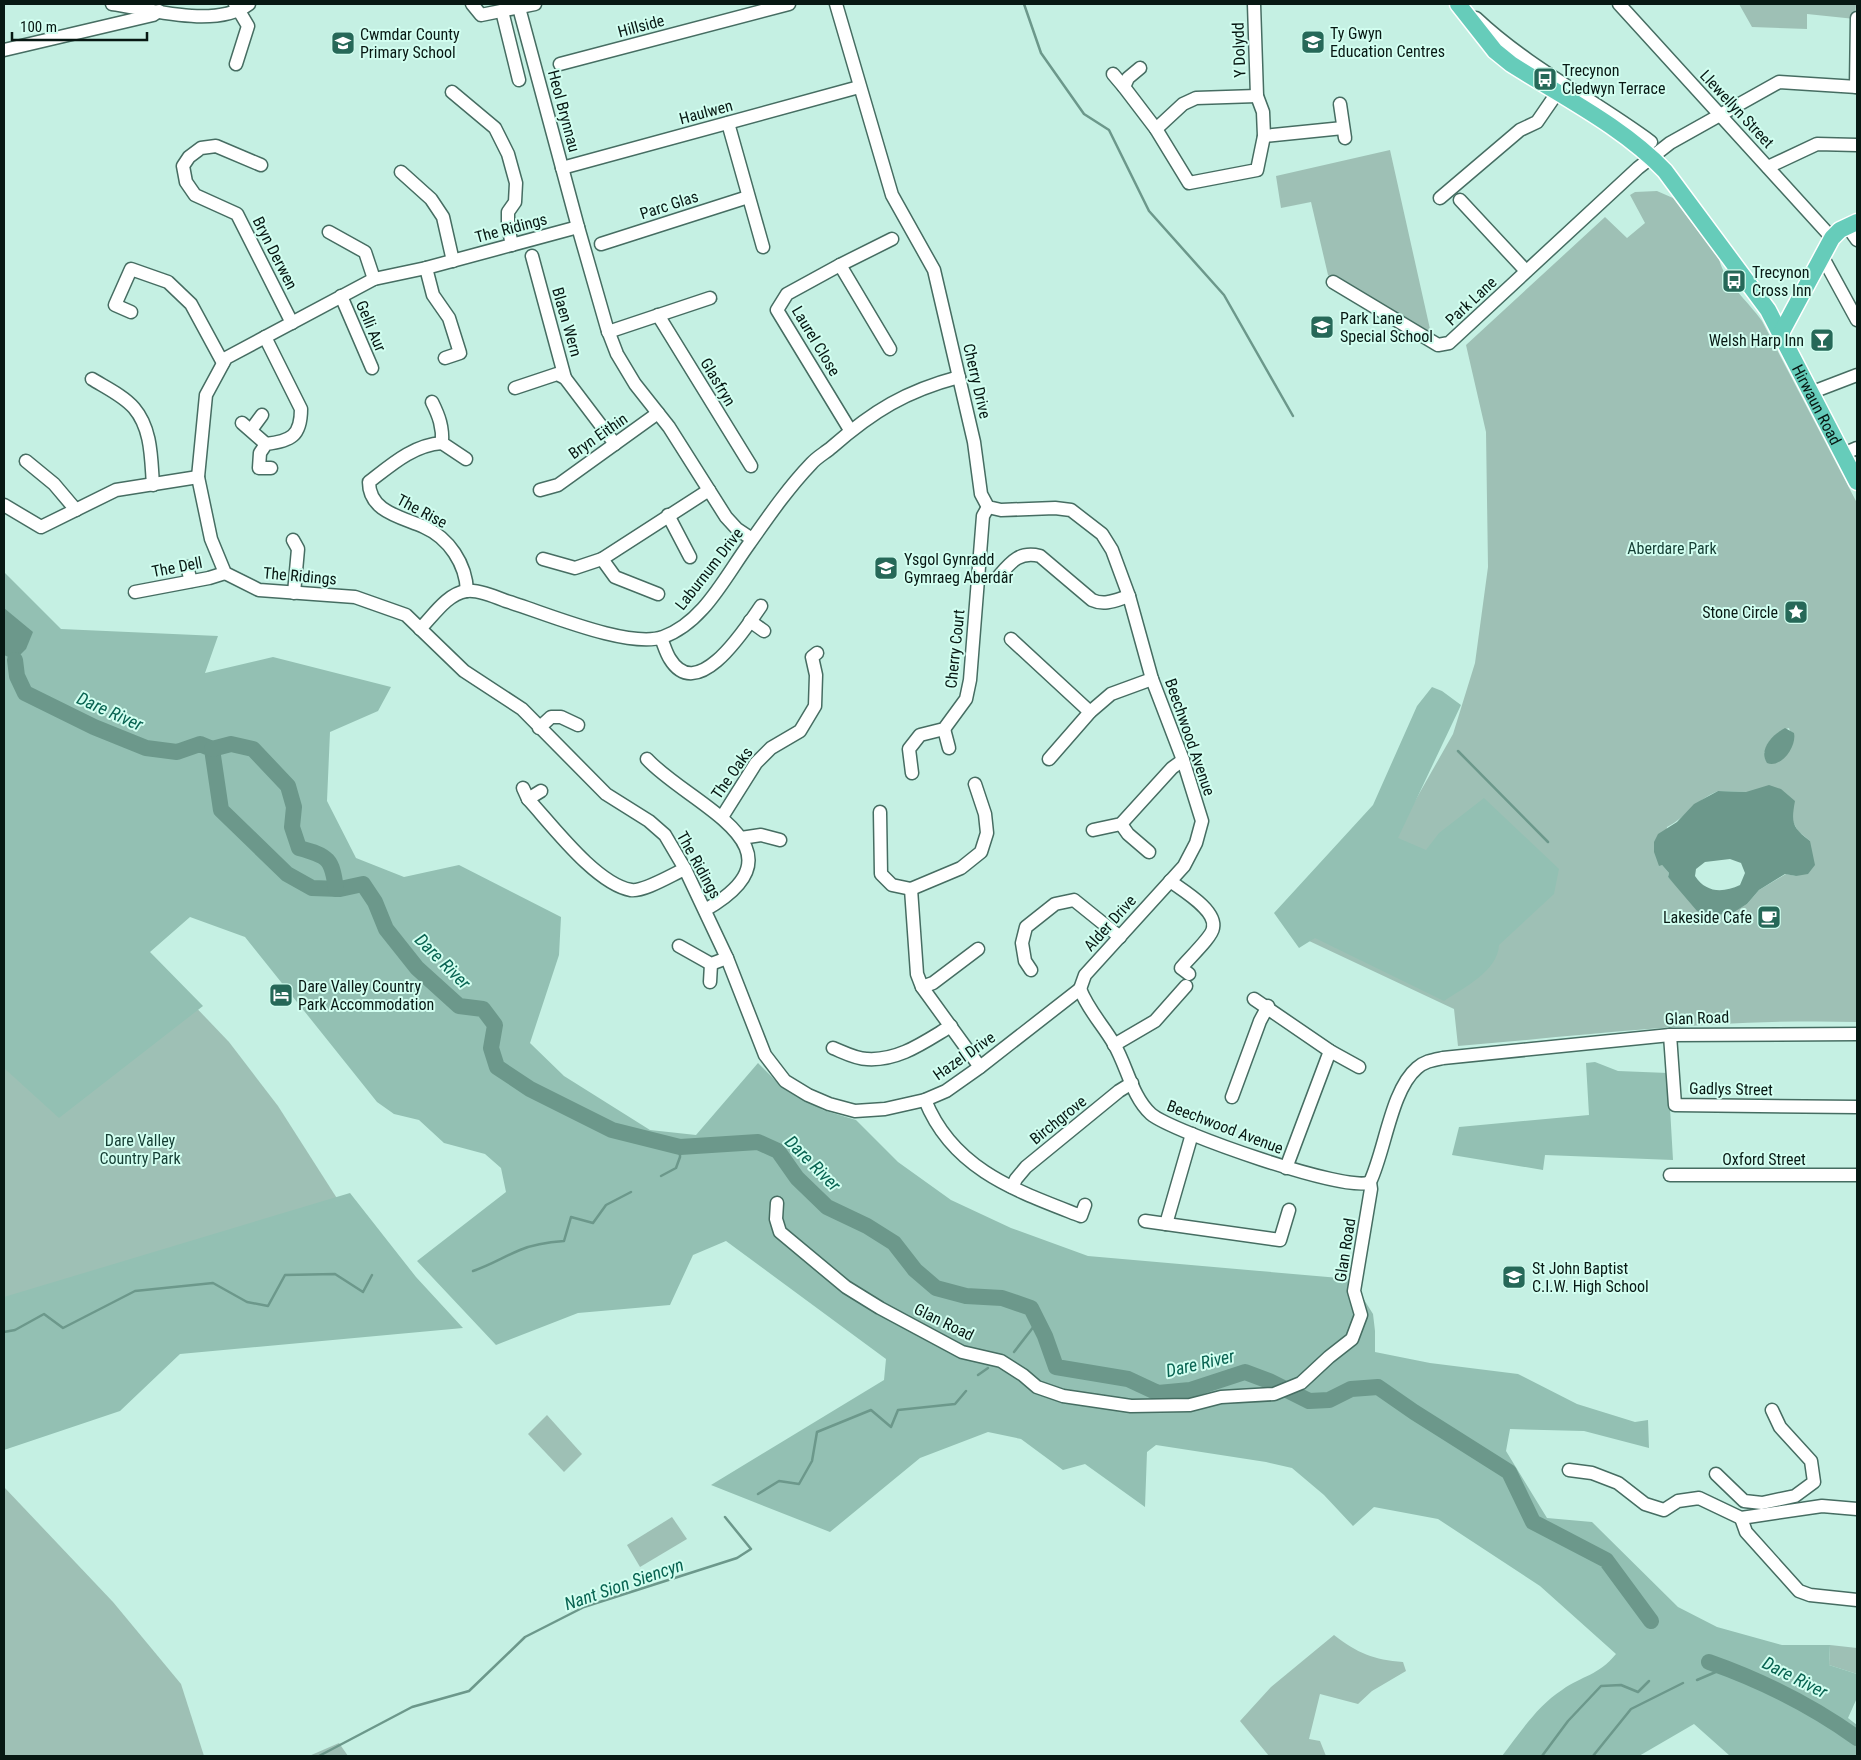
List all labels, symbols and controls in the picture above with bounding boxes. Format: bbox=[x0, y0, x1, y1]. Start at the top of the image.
scale bar bbox=[12, 10, 148, 42]
street label: Hillside bbox=[616, 11, 666, 41]
text: 100 m bbox=[20, 18, 57, 36]
street label: Y Dolydd bbox=[1229, 22, 1249, 78]
place label: Ty Gwyn Education Centres bbox=[1330, 24, 1445, 61]
place label: Cwmdar County Primary School bbox=[360, 25, 460, 62]
school or university icon: Ty Gwyn Education Centres bbox=[1300, 29, 1326, 55]
school or university icon: Cwmdar County Primary School bbox=[330, 30, 356, 56]
place label: Trecynon Cledwyn Terrace bbox=[1562, 61, 1665, 98]
bus stop icon: Trecynon Cledwyn Terrace bbox=[1532, 66, 1558, 92]
street label: Llewellyn Street bbox=[1696, 66, 1778, 152]
street label: Heol Brynnau bbox=[544, 68, 584, 154]
street label: Haulwen bbox=[677, 96, 735, 128]
street label: Parc Glas bbox=[637, 187, 701, 223]
street label: The Ridings bbox=[473, 209, 549, 247]
street label: Bryn Derwen bbox=[249, 213, 301, 293]
place label: Trecynon Cross Inn bbox=[1752, 263, 1812, 300]
bus stop icon: Trecynon Cross Inn bbox=[1721, 268, 1747, 294]
street label: Park Lane bbox=[1442, 273, 1500, 329]
street label: Blaen Wern bbox=[548, 285, 586, 359]
street label: Gelli Aur bbox=[352, 298, 390, 354]
street label: Laurel Close bbox=[788, 303, 844, 379]
place label: Park Lane Special School bbox=[1340, 309, 1433, 346]
school or university icon: Park Lane Special School bbox=[1309, 314, 1335, 340]
bar icon: Welsh Harp Inn bbox=[1809, 327, 1835, 353]
place label: Welsh Harp Inn bbox=[1709, 331, 1804, 350]
street label: Cherry Drive bbox=[959, 342, 995, 420]
street label: Glasfryn bbox=[696, 355, 740, 409]
street label: Hirwaun Road bbox=[1788, 361, 1846, 448]
street label: Bryn Eithin bbox=[565, 409, 631, 463]
street label: The Rise bbox=[394, 490, 450, 532]
street label: Laburnum Drive bbox=[671, 524, 747, 614]
park label: Aberdare Park bbox=[1627, 539, 1717, 558]
place label: Ysgol Gynradd Gymraeg Aberdâr bbox=[904, 550, 1013, 587]
street label: The Dell bbox=[150, 553, 204, 581]
school or university icon: Ysgol Gynradd Gymraeg Aberdâr bbox=[873, 555, 899, 581]
street label: The Ridings bbox=[262, 563, 338, 589]
place icon: Stone Circle bbox=[1783, 599, 1809, 625]
place label: Stone Circle bbox=[1702, 603, 1778, 622]
street label: Cherry Court bbox=[941, 608, 969, 689]
street label: Beechwood Avenue bbox=[1161, 676, 1219, 798]
water label: Dare River bbox=[74, 687, 147, 735]
street label: The Oaks bbox=[707, 743, 757, 803]
street label: The Ridings bbox=[673, 828, 725, 902]
street label: Alder Drive bbox=[1080, 891, 1140, 955]
cafe icon: Lakeside Cafe bbox=[1756, 904, 1782, 930]
place label: Lakeside Cafe bbox=[1663, 908, 1752, 927]
water label: Dare River bbox=[411, 929, 476, 994]
place label: Dare Valley Country Park Accommodation bbox=[298, 977, 434, 1014]
hotel icon: Dare Valley Country Park Accommodation bbox=[268, 982, 294, 1008]
street label: Glan Road bbox=[1665, 1007, 1729, 1029]
street label: Hazel Drive bbox=[929, 1028, 999, 1084]
street label: Gadlys Street bbox=[1689, 1079, 1773, 1099]
street label: Birchgrove bbox=[1026, 1092, 1090, 1148]
street label: Beechwood Avenue bbox=[1164, 1096, 1286, 1158]
park label: Dare Valley Country Park bbox=[99, 1131, 181, 1168]
water label: Dare River bbox=[781, 1131, 846, 1196]
street label: Oxford Street bbox=[1722, 1150, 1806, 1169]
street label: Glan Road bbox=[1331, 1217, 1359, 1283]
place label: St John Baptist C.I.W. High School bbox=[1532, 1259, 1649, 1296]
school or university icon: St John Baptist C.I.W. High School bbox=[1501, 1264, 1527, 1290]
street label: Glan Road bbox=[911, 1299, 977, 1345]
water label: Dare River bbox=[1164, 1345, 1237, 1381]
water label: Nant Sion Siencyn bbox=[562, 1554, 686, 1614]
water label: Dare River bbox=[1759, 1652, 1832, 1703]

